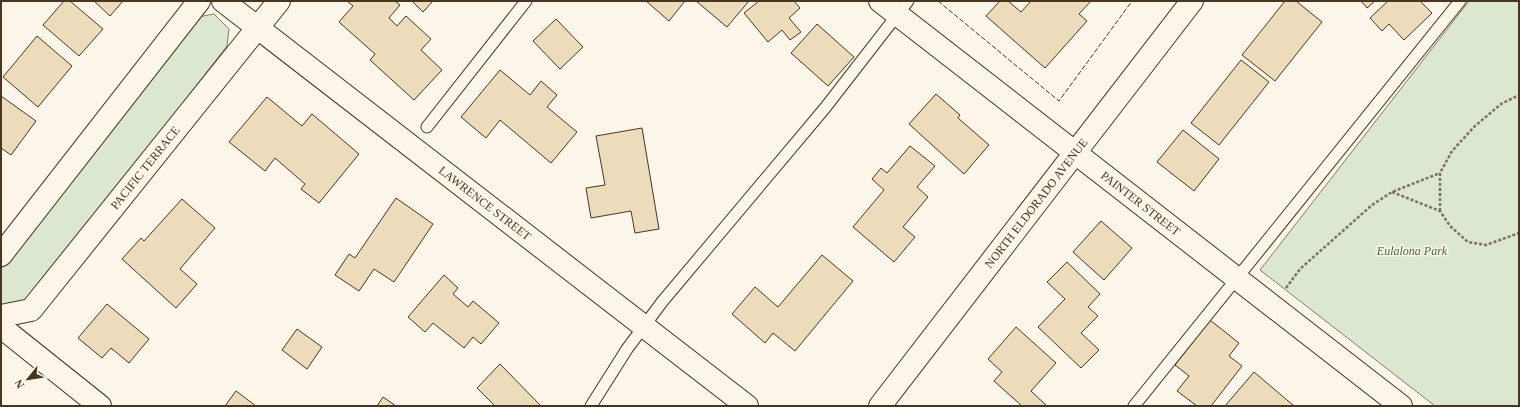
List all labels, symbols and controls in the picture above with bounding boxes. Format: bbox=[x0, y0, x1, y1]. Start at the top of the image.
street label: PACIFIC TERRACE bbox=[108, 123, 183, 212]
street label: NORTH ELDORADO AVENUE bbox=[982, 136, 1091, 271]
street label: LAWRENCE STREET bbox=[436, 163, 534, 244]
street label: PAINTER STREET bbox=[1098, 168, 1184, 239]
park label: Eulalona Park bbox=[1376, 244, 1448, 258]
north arrow bbox=[8, 359, 48, 399]
text: N bbox=[12, 378, 27, 390]

